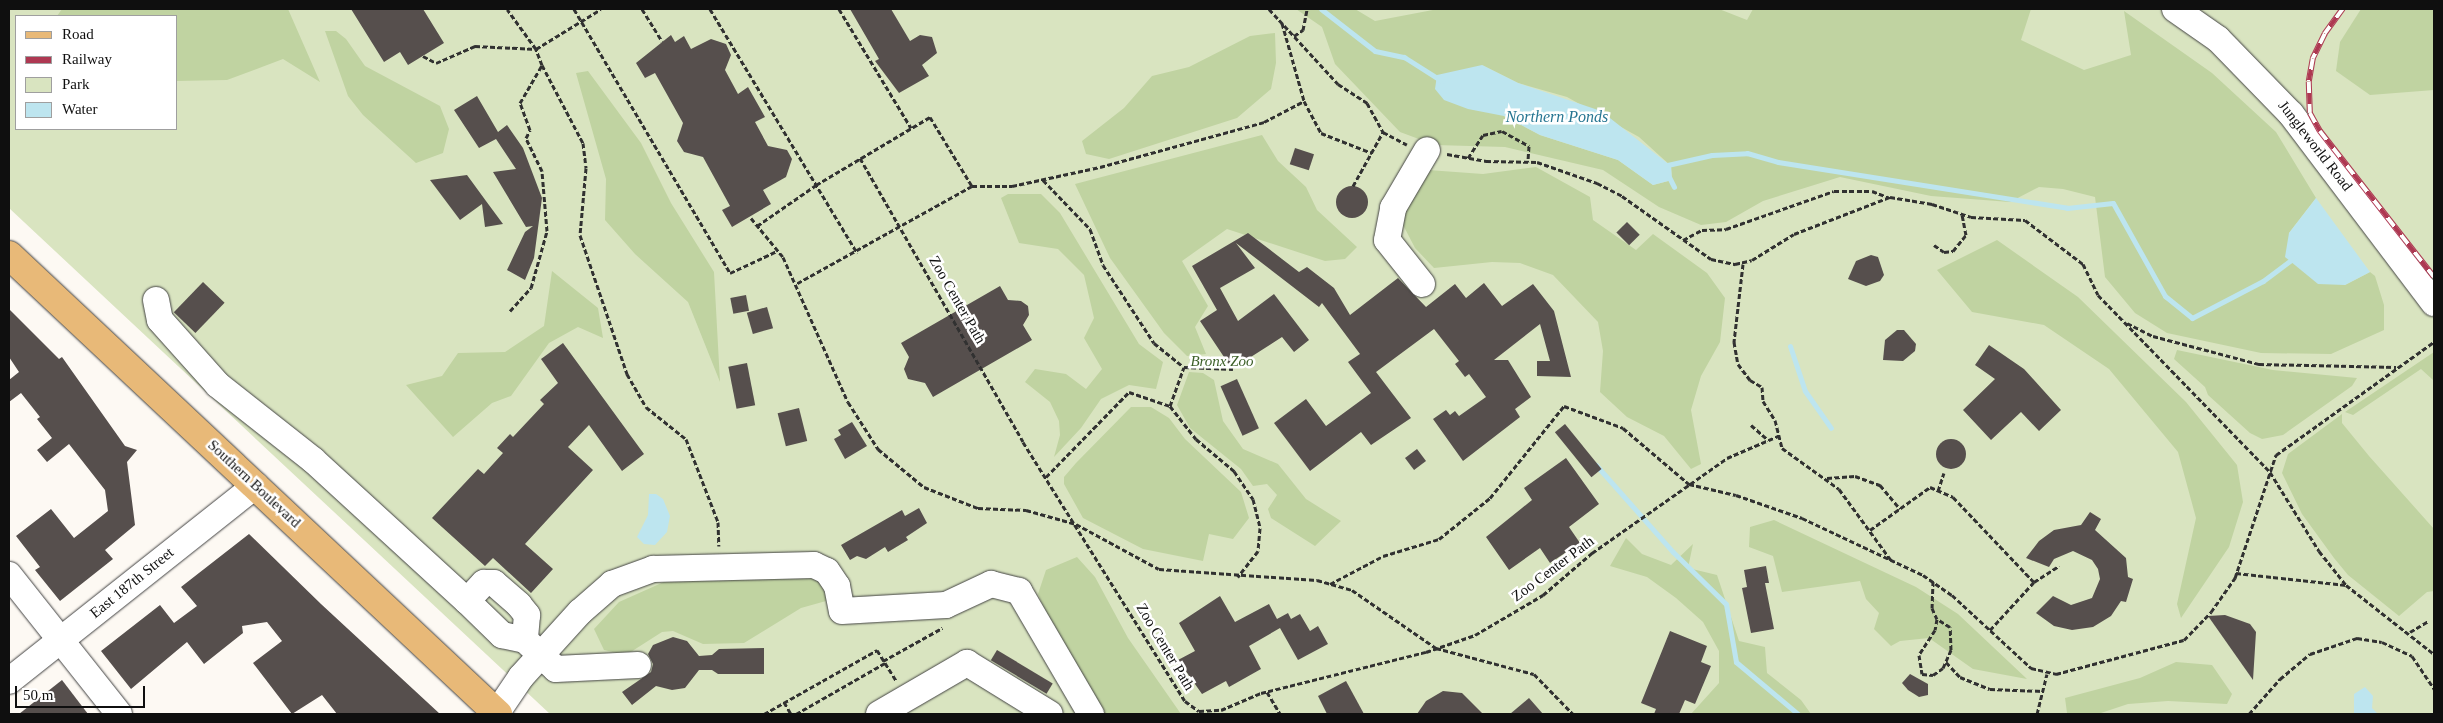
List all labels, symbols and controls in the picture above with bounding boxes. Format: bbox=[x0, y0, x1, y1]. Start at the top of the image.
legend bbox=[15, 15, 178, 130]
text: Road bbox=[62, 26, 94, 42]
text: Railway bbox=[62, 51, 112, 67]
text: Park bbox=[62, 76, 90, 92]
street label: Jungleworld Road bbox=[2274, 97, 2356, 195]
text: Water bbox=[62, 101, 97, 117]
water label: Northern Ponds bbox=[1506, 107, 1608, 127]
street label: Zoo Center Path bbox=[925, 253, 989, 347]
park label: Bronx Zoo bbox=[1190, 353, 1254, 371]
street label: Southern Boulevard bbox=[204, 436, 304, 532]
street label: Zoo Center Path bbox=[1508, 532, 1598, 606]
street label: East 187th Street bbox=[87, 544, 177, 622]
street label: Zoo Center Path bbox=[1132, 600, 1198, 694]
scale bar bbox=[18, 676, 148, 708]
text: 50 m bbox=[23, 687, 53, 703]

